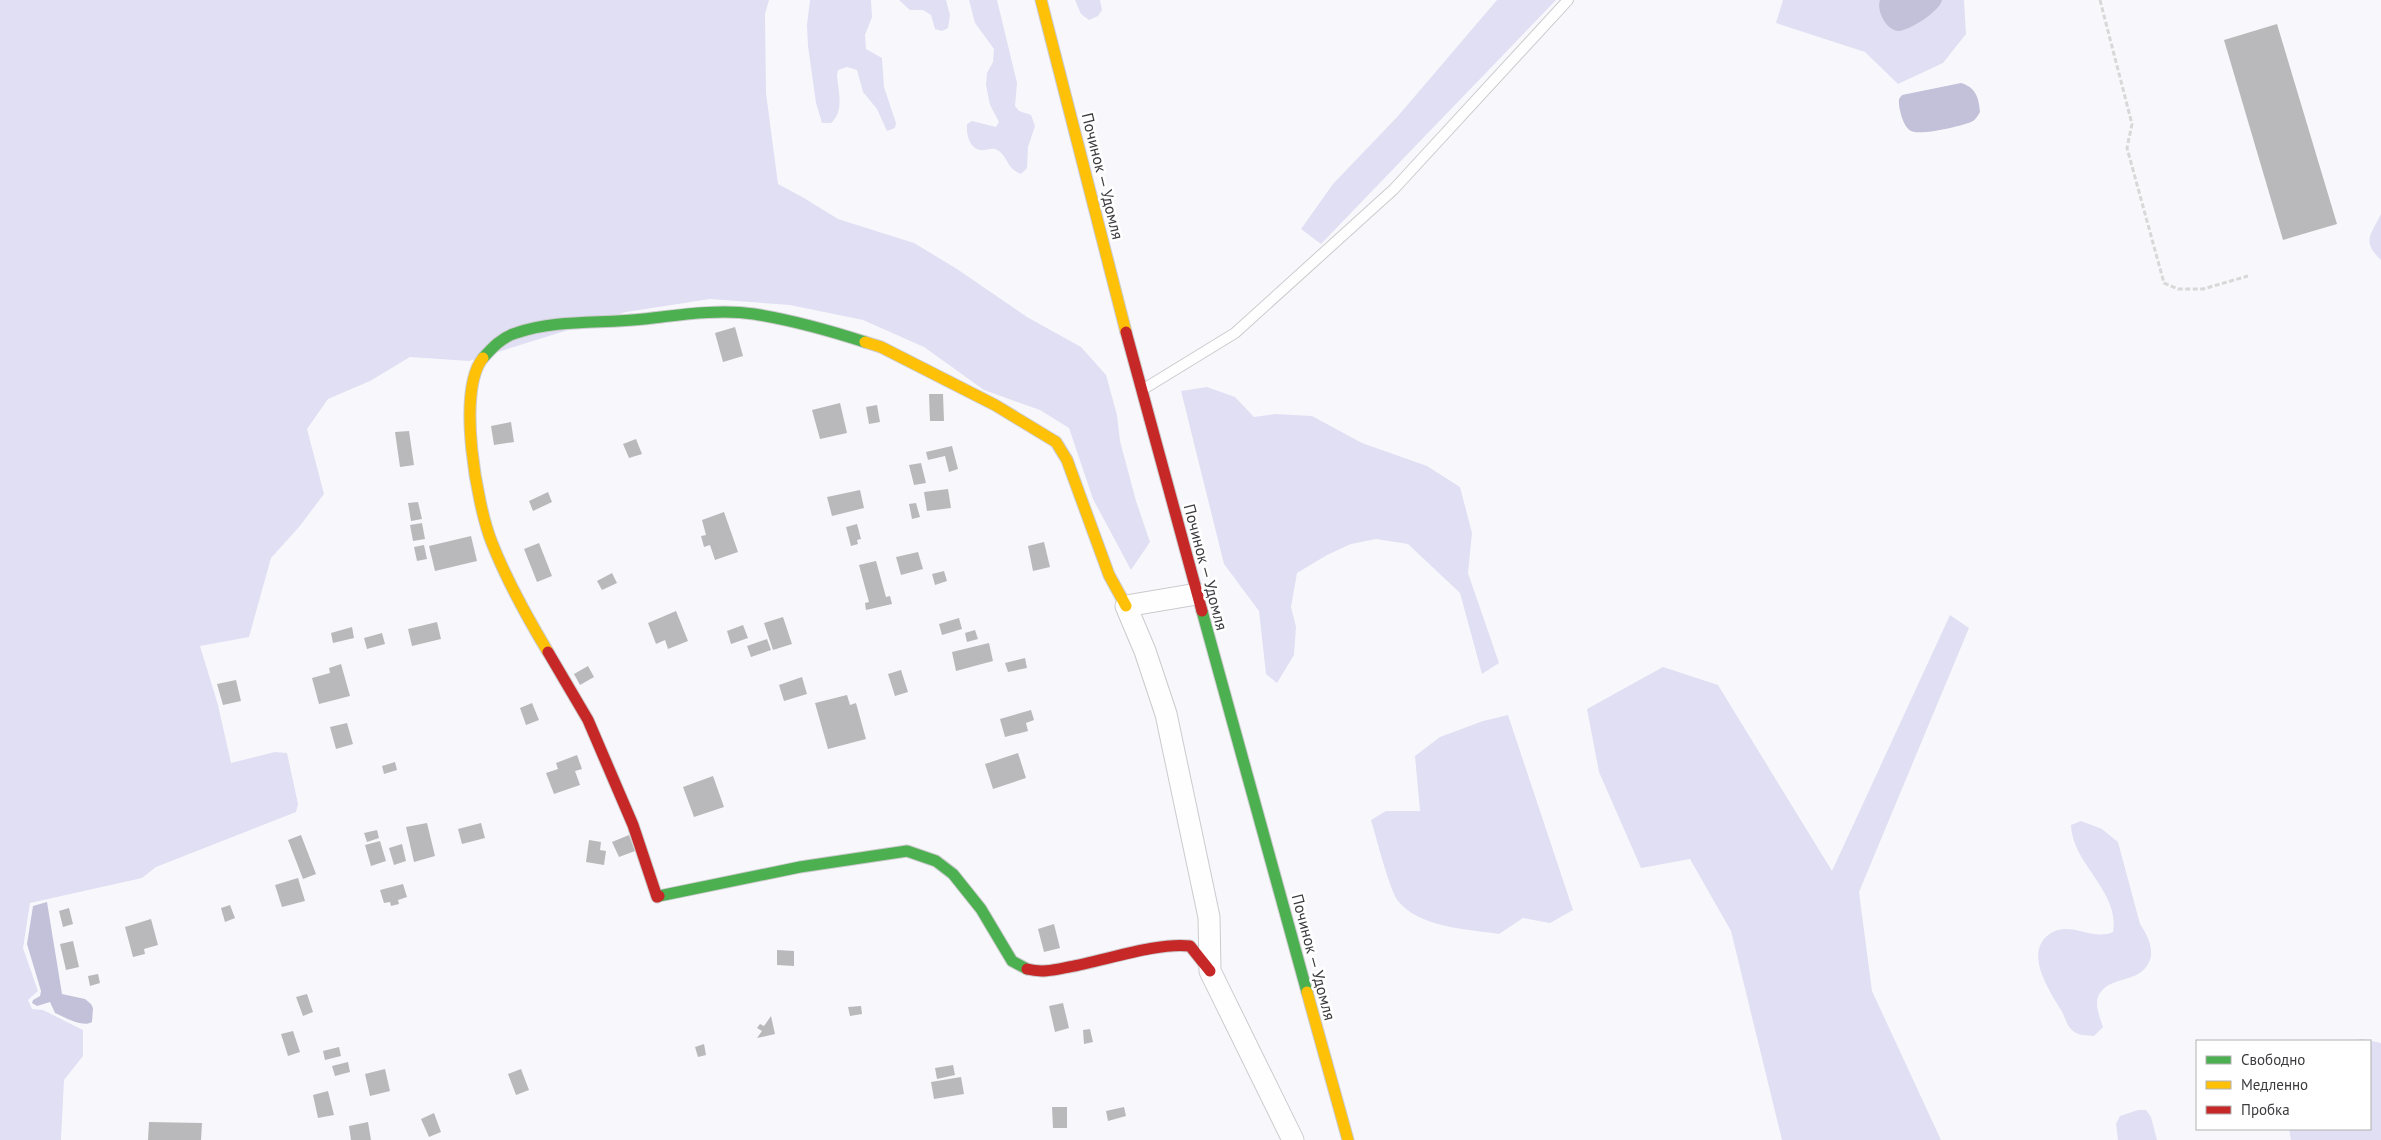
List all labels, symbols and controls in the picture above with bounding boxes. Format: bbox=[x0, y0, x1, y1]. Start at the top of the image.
street label: Починок — Удомля bbox=[1078, 111, 1128, 241]
street label: Починок — Удомля bbox=[1180, 502, 1232, 632]
street label: Починок — Удомля bbox=[1288, 892, 1340, 1022]
legend bbox=[2196, 1040, 2371, 1130]
text: Свободно bbox=[2241, 1050, 2305, 1069]
text: Медленно bbox=[2241, 1075, 2308, 1094]
text: Пробка bbox=[2241, 1100, 2290, 1119]

